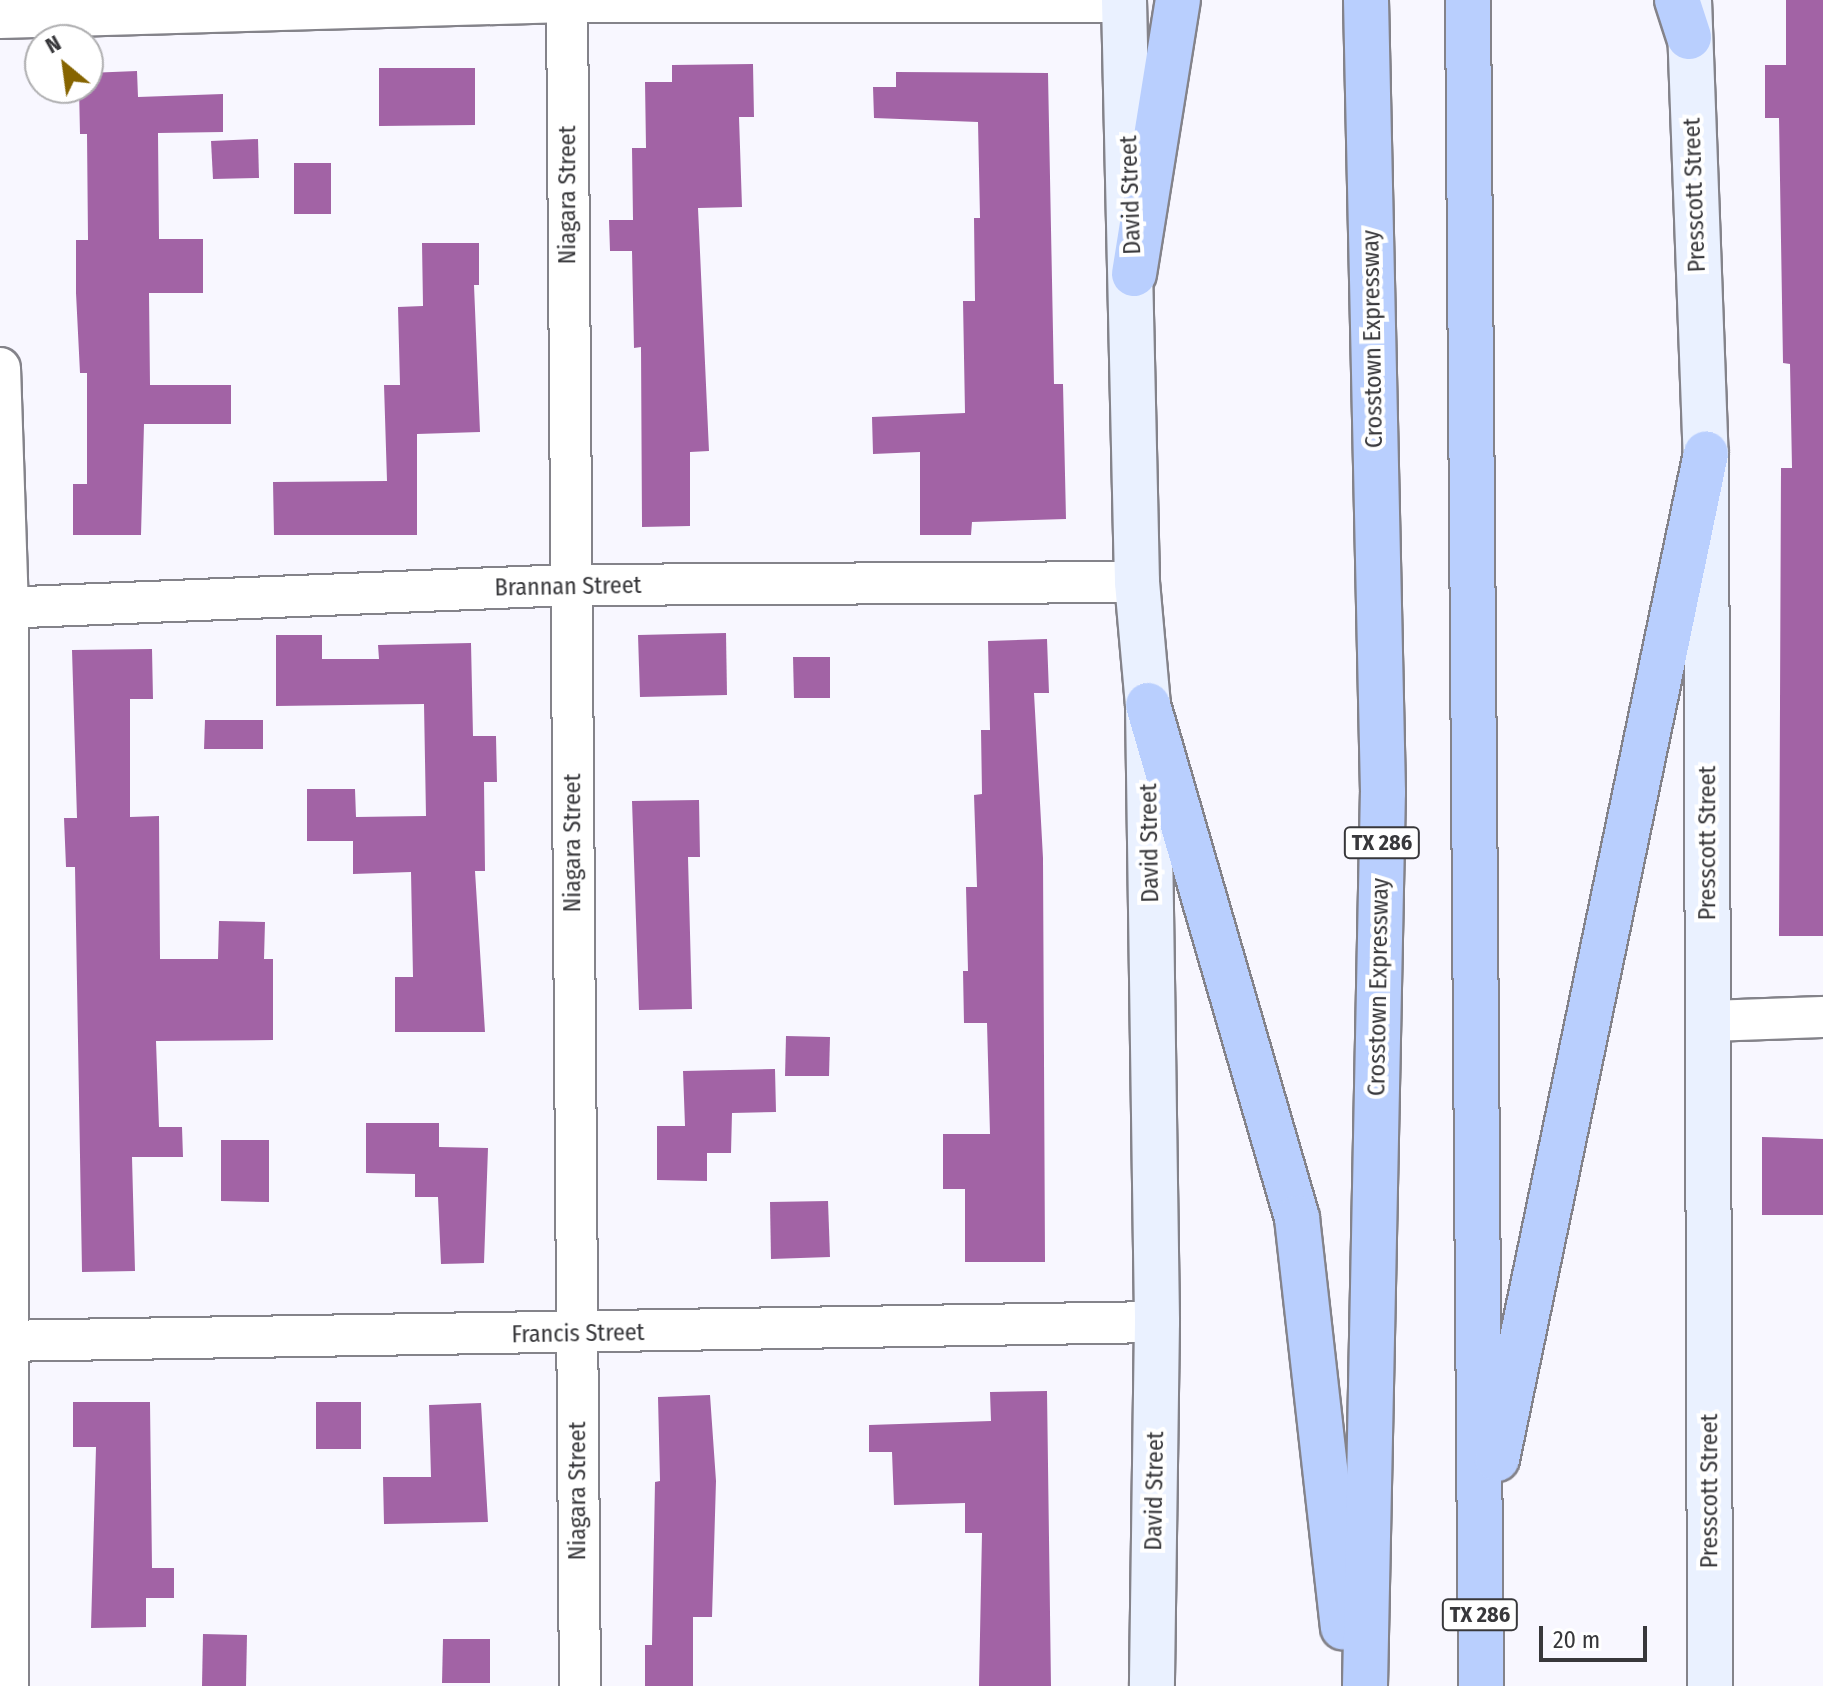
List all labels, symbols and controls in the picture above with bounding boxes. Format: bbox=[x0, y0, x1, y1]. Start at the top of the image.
north arrow bbox=[24, 24, 104, 104]
text: N bbox=[41, 29, 65, 59]
street label: Presscott Street bbox=[1678, 117, 1712, 273]
street label: Niagara Street bbox=[554, 126, 582, 264]
street label: David Street bbox=[1115, 135, 1147, 255]
street label: Crosstown Expressway bbox=[1357, 230, 1389, 448]
street label: Brannan Street bbox=[494, 571, 642, 603]
street label: Presscott Street bbox=[1694, 766, 1722, 920]
street label: Niagara Street bbox=[559, 774, 587, 912]
street label: David Street bbox=[1135, 783, 1165, 903]
road number: TX 286 bbox=[1342, 825, 1422, 861]
street label: Crosstown Expressway bbox=[1363, 878, 1395, 1096]
street label: Francis Street bbox=[511, 1318, 645, 1350]
street label: Presscott Street bbox=[1696, 1414, 1724, 1568]
street label: Niagara Street bbox=[564, 1422, 592, 1560]
street label: David Street bbox=[1140, 1431, 1170, 1551]
road number: TX 286 bbox=[1440, 1597, 1520, 1633]
scale bar bbox=[1543, 1610, 1651, 1660]
text: 20 m bbox=[1553, 1626, 1600, 1654]

